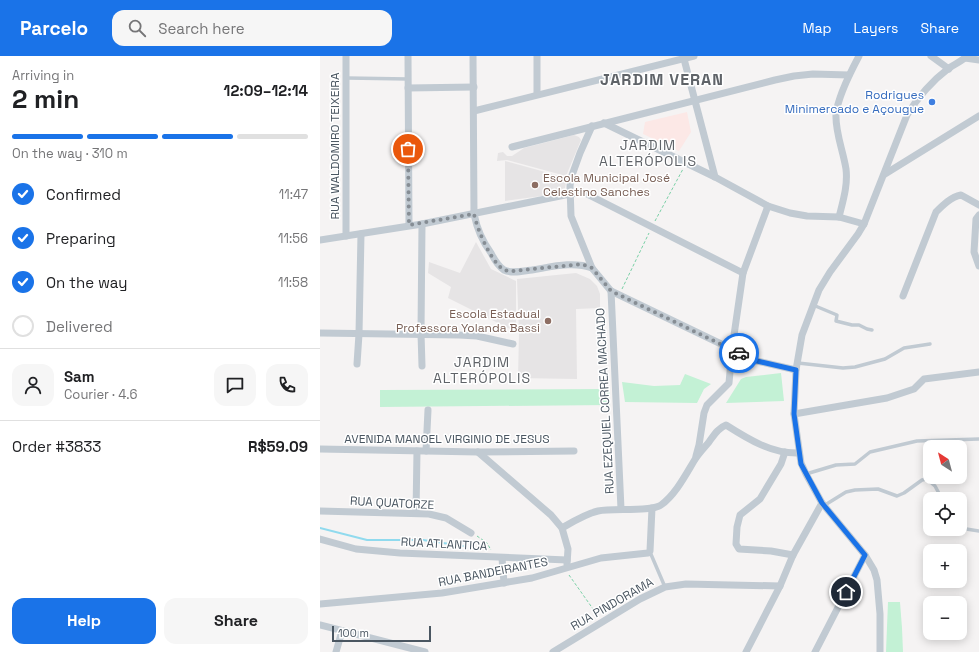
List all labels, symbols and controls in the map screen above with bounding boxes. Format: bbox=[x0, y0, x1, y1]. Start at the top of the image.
search box bbox=[112, 10, 392, 46]
text: Parcelo bbox=[20, 16, 88, 41]
icon: search bbox=[126, 17, 148, 39]
text: Search here bbox=[158, 19, 245, 38]
text: Map bbox=[802, 19, 832, 37]
text: Layers bbox=[854, 19, 898, 37]
text: Share bbox=[920, 19, 959, 37]
text: Arriving in bbox=[12, 67, 74, 84]
district label: JARDIM VERAN bbox=[600, 69, 724, 90]
street label: RUA WALDOMIRO TEIXEIRA bbox=[327, 72, 343, 219]
text: 12:09–12:14 bbox=[224, 81, 308, 100]
text: 2 min bbox=[12, 82, 79, 116]
place label: Rodrigues Minimercado e Açougue bbox=[785, 87, 924, 117]
marker: Rodrigues Minimercado e Açougue bbox=[927, 97, 937, 107]
pin bbox=[391, 132, 425, 166]
district label: JARDIM ALTERÓPOLIS bbox=[599, 136, 697, 170]
icon: bag bbox=[397, 138, 419, 160]
text: On the way · 310 m bbox=[12, 145, 128, 162]
place label: Escola Municipal José Celestino Sanches bbox=[543, 170, 670, 200]
marker: Escola Municipal José Celestino Sanches bbox=[530, 180, 540, 190]
icon: check bbox=[12, 183, 34, 205]
text: Confirmed bbox=[46, 185, 121, 204]
text: 11:47 bbox=[279, 186, 308, 203]
icon: check bbox=[12, 227, 34, 249]
text: Preparing bbox=[46, 229, 116, 248]
text: 11:56 bbox=[278, 230, 308, 247]
icon: check bbox=[12, 271, 34, 293]
text: On the way bbox=[46, 273, 127, 292]
text: 11:58 bbox=[278, 274, 308, 291]
place label: Escola Estadual Professora Yolanda Bassi bbox=[396, 306, 540, 336]
street label: RUA EZEQUIEL CORREA MACHADO bbox=[592, 307, 618, 495]
marker: Escola Estadual Professora Yolanda Bassi bbox=[543, 316, 553, 326]
text: Delivered bbox=[46, 317, 113, 336]
courier bbox=[719, 333, 759, 373]
icon: car bbox=[728, 342, 750, 364]
district label: JARDIM ALTERÓPOLIS bbox=[433, 353, 531, 387]
button: person bbox=[12, 364, 54, 406]
button: chat bbox=[214, 364, 256, 406]
button: phone bbox=[266, 364, 308, 406]
text: Sam bbox=[64, 367, 95, 386]
text: Courier · 4.6 bbox=[64, 386, 137, 403]
street label: AVENIDA MANOEL VIRGINIO DE JESUS bbox=[344, 431, 550, 447]
text: Order #3833 bbox=[12, 437, 101, 456]
text: R$59.09 bbox=[248, 437, 308, 456]
north arrow bbox=[923, 440, 967, 484]
map controls bbox=[923, 440, 967, 640]
button: locate bbox=[923, 492, 967, 536]
street label: RUA QUATORZE bbox=[349, 493, 435, 513]
street label: RUA ATLANTICA bbox=[400, 534, 488, 554]
button: + bbox=[923, 544, 967, 588]
street label: RUA BANDEIRANTES bbox=[437, 554, 549, 590]
street label: RUA PINDORAMA bbox=[568, 574, 657, 634]
pin bbox=[829, 575, 863, 609]
icon: home bbox=[835, 581, 857, 603]
button: − bbox=[923, 596, 967, 640]
button: Help bbox=[12, 598, 156, 644]
button: Share bbox=[164, 598, 308, 644]
scale bar bbox=[332, 624, 431, 643]
text: 100 m bbox=[338, 626, 369, 640]

